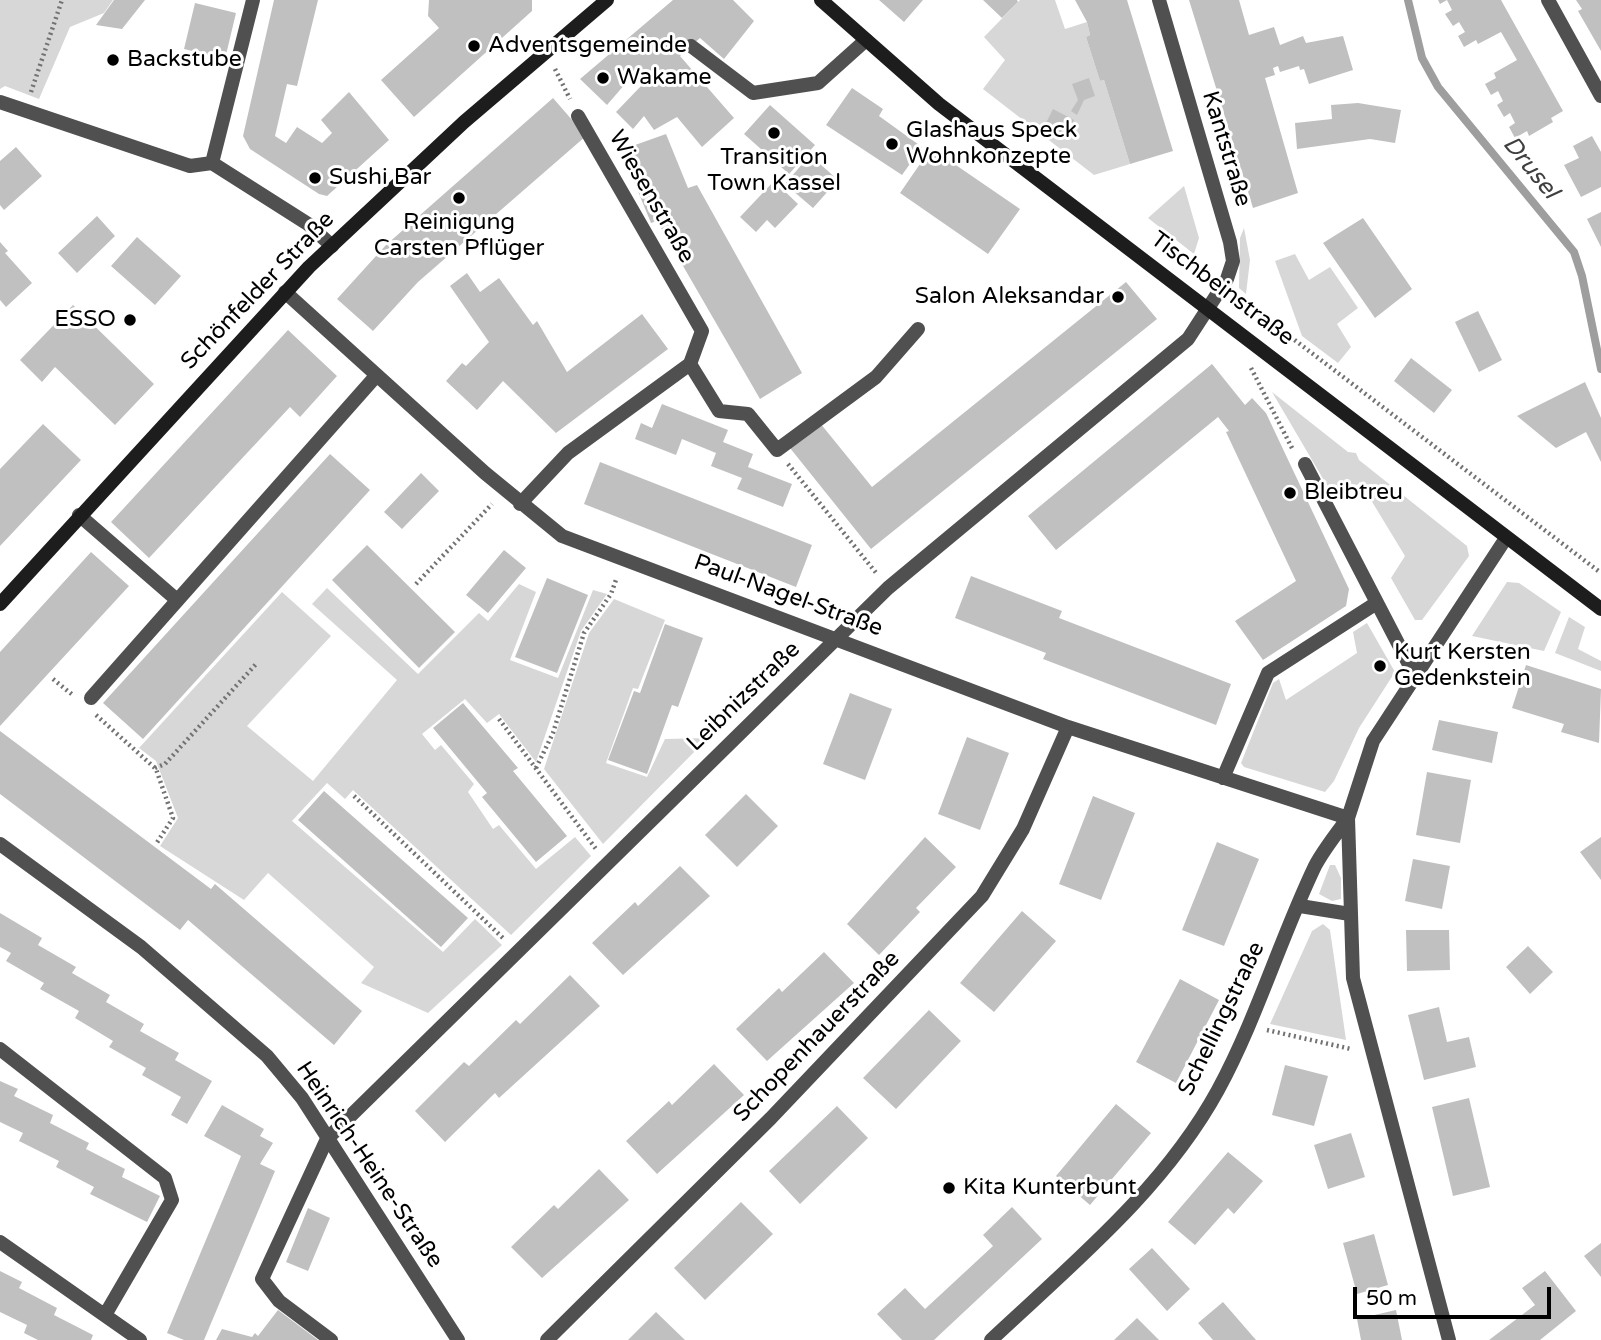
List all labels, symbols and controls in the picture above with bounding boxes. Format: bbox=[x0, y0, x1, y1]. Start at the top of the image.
place label: Adventsgemeinde bbox=[488, 32, 687, 60]
marker: Adventsgemeinde bbox=[466, 38, 482, 54]
place label: Backstube bbox=[127, 46, 242, 74]
marker: Backstube bbox=[105, 52, 121, 68]
place label: Wakame bbox=[617, 64, 712, 92]
marker: Wakame bbox=[595, 70, 611, 86]
street label: Kantstraße bbox=[1195, 88, 1257, 210]
place label: Glashaus Speck Wohnkonzepte bbox=[906, 117, 1077, 171]
marker: Transition Town Kassel bbox=[766, 125, 782, 141]
street label: Wiesenstraße bbox=[602, 126, 700, 268]
water label: Drusel bbox=[1496, 131, 1564, 205]
marker: Glashaus Speck Wohnkonzepte bbox=[884, 136, 900, 152]
place label: Transition Town Kassel bbox=[707, 144, 841, 198]
place label: Sushi Bar bbox=[329, 164, 431, 192]
marker: Sushi Bar bbox=[307, 170, 323, 186]
marker: Reinigung Carsten Pflüger bbox=[451, 190, 467, 206]
street label: Schönfelder Straße bbox=[176, 206, 340, 376]
place label: Reinigung Carsten Pflüger bbox=[374, 209, 544, 263]
street label: Tischbeinstraße bbox=[1145, 226, 1299, 352]
place label: Salon Aleksandar bbox=[915, 283, 1104, 311]
marker: Salon Aleksandar bbox=[1110, 289, 1126, 305]
place label: ESSO bbox=[54, 306, 116, 334]
marker: ESSO bbox=[122, 312, 138, 328]
place label: Bleibtreu bbox=[1304, 479, 1403, 507]
marker: Bleibtreu bbox=[1282, 485, 1298, 501]
street label: Paul-Nagel-Straße bbox=[690, 549, 886, 643]
street label: Leibnizstraße bbox=[682, 636, 806, 758]
place label: Kurt Kersten Gedenkstein bbox=[1394, 639, 1531, 693]
marker: Kurt Kersten Gedenkstein bbox=[1372, 658, 1388, 674]
street label: Schellingstraße bbox=[1173, 938, 1271, 1100]
street label: Schopenhauerstraße bbox=[728, 946, 906, 1128]
street label: Heinrich-Heine-Straße bbox=[290, 1057, 448, 1273]
place label: Kita Kunterbunt bbox=[963, 1174, 1136, 1202]
marker: Kita Kunterbunt bbox=[941, 1180, 957, 1196]
scale bar bbox=[1356, 1274, 1554, 1318]
text: 50 m bbox=[1366, 1286, 1417, 1311]

